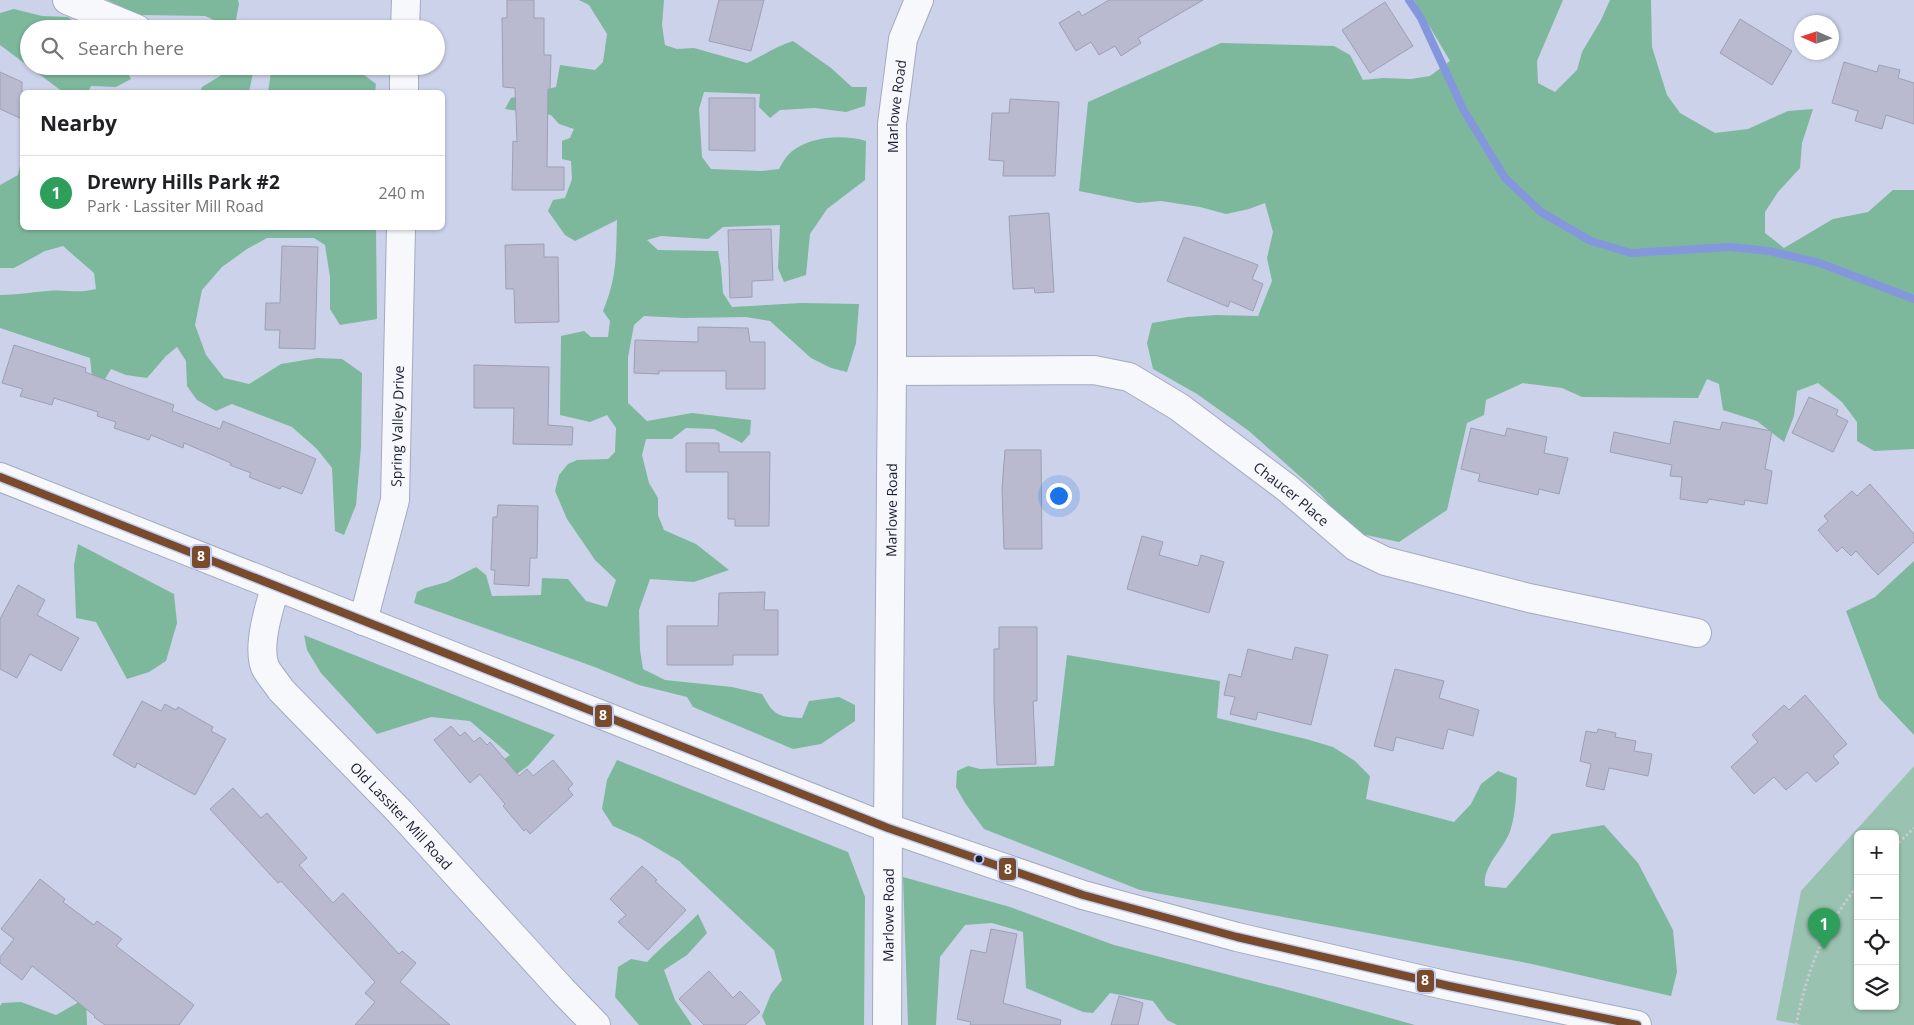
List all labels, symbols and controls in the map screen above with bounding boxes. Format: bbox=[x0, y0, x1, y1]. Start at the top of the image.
north arrow bbox=[1794, 15, 1839, 60]
search box bbox=[20, 20, 445, 75]
icon: search bbox=[38, 34, 66, 62]
text: Search here bbox=[78, 35, 184, 61]
street label: Marlowe Road bbox=[883, 58, 910, 153]
text: Nearby bbox=[40, 109, 117, 137]
text: Drewry Hills Park #2 bbox=[87, 169, 280, 195]
text: 1 bbox=[51, 182, 61, 204]
text: 240 m bbox=[379, 182, 425, 204]
text: Park · Lassiter Mill Road bbox=[87, 195, 264, 217]
street label: Spring Valley Drive bbox=[386, 365, 407, 487]
street label: Chaucer Place bbox=[1250, 457, 1334, 530]
street label: Marlowe Road bbox=[881, 463, 901, 557]
your location bbox=[1046, 483, 1072, 509]
line badge: 8 bbox=[191, 545, 211, 569]
text: 8 bbox=[197, 546, 205, 565]
line badge: 8 bbox=[594, 704, 613, 728]
text: 8 bbox=[599, 705, 607, 724]
street label: Old Lassiter Mill Road bbox=[346, 757, 457, 873]
map controls bbox=[1854, 830, 1899, 1010]
button: + bbox=[1854, 830, 1899, 875]
unlabelled marker bbox=[974, 854, 984, 864]
line badge: 8 bbox=[998, 857, 1017, 881]
text: 8 bbox=[1004, 859, 1012, 878]
street label: Marlowe Road bbox=[878, 868, 897, 962]
button: − bbox=[1854, 875, 1899, 920]
pin: 1 bbox=[1808, 908, 1840, 949]
button: locate bbox=[1854, 920, 1899, 965]
button: layers bbox=[1854, 965, 1899, 1010]
line badge: 8 bbox=[1416, 969, 1435, 993]
text: 8 bbox=[1421, 970, 1429, 989]

